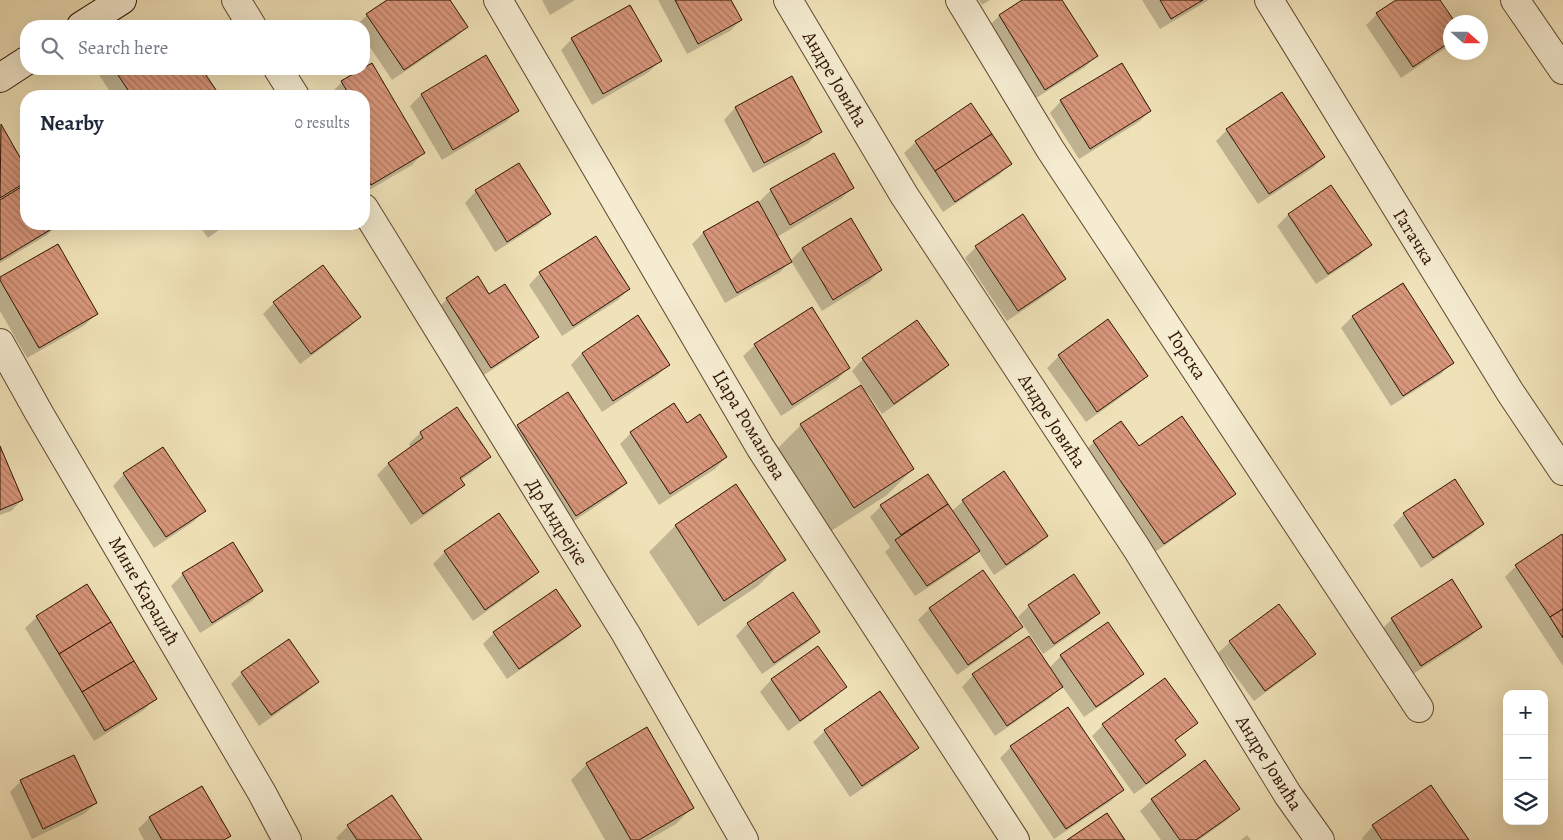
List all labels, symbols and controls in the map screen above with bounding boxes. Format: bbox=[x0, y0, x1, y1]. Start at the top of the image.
north arrow bbox=[1443, 15, 1488, 60]
search box bbox=[20, 20, 370, 75]
street label: Андре Јовића bbox=[796, 25, 874, 132]
icon: search bbox=[38, 34, 66, 62]
text: Search here bbox=[78, 35, 168, 61]
text: Nearby bbox=[40, 109, 103, 137]
text: 0 results bbox=[294, 112, 350, 134]
street label: Гатачка bbox=[1387, 204, 1441, 270]
street label: Горска bbox=[1161, 325, 1213, 385]
street label: Цара Романова bbox=[706, 365, 792, 485]
street label: Андре Јовића bbox=[1011, 368, 1092, 473]
street label: Др Андрејке bbox=[520, 473, 594, 571]
street label: Мине Караџић bbox=[102, 532, 186, 650]
map controls bbox=[1503, 690, 1548, 825]
button: + bbox=[1503, 690, 1548, 735]
street label: Андре Јовића bbox=[1229, 710, 1309, 816]
button: − bbox=[1503, 735, 1548, 780]
button: layers bbox=[1503, 780, 1548, 825]

